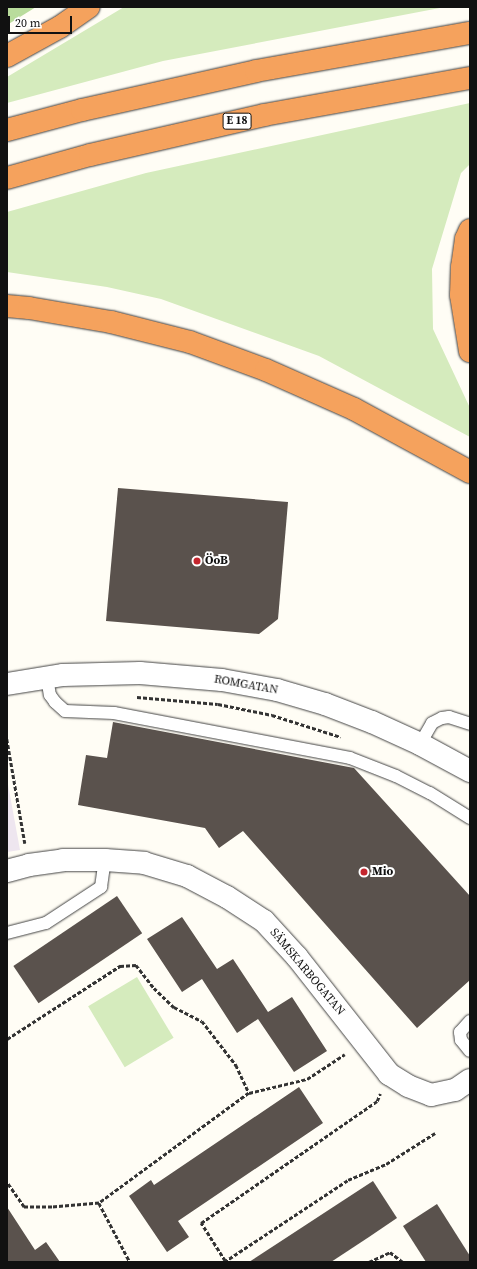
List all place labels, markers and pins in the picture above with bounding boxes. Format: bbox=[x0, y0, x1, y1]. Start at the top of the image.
place label: ÖoB bbox=[205, 554, 228, 568]
marker: ÖoB bbox=[192, 556, 202, 566]
place label: Mio bbox=[372, 865, 393, 879]
marker: Mio bbox=[359, 867, 369, 877]

